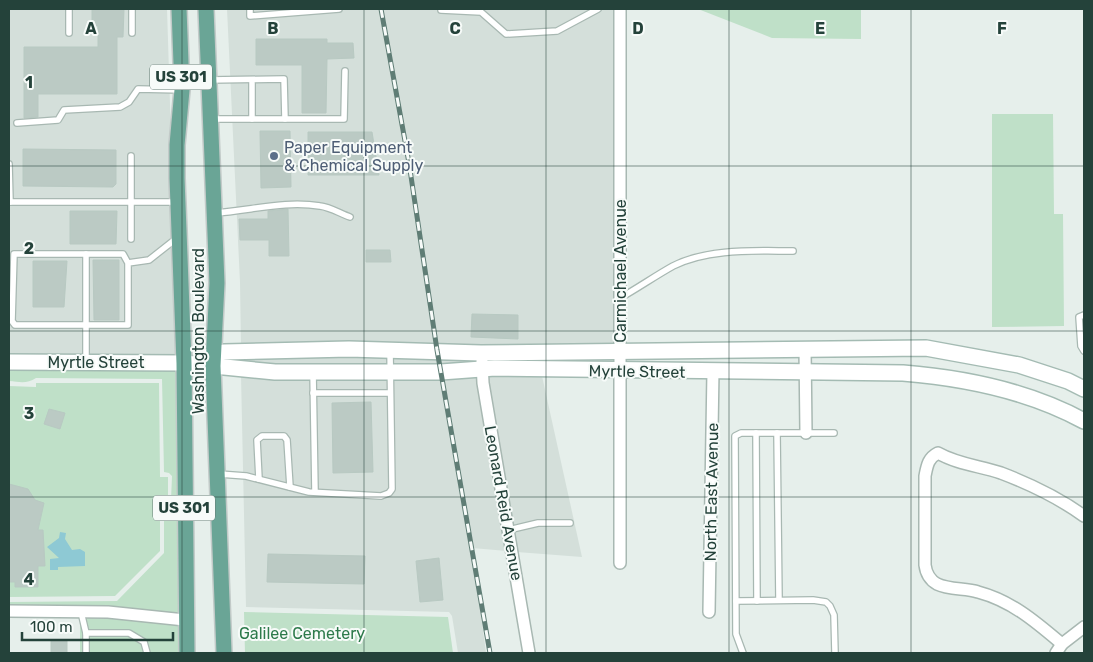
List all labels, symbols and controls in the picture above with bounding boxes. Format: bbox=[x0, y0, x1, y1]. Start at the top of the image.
text: A bbox=[85, 19, 97, 38]
text: B bbox=[267, 19, 279, 38]
text: C bbox=[449, 19, 461, 38]
text: D bbox=[632, 19, 644, 38]
text: E bbox=[815, 19, 825, 38]
text: F bbox=[997, 19, 1007, 38]
road number: US 301 bbox=[150, 64, 212, 90]
text: 1 bbox=[25, 73, 33, 92]
place label: Paper Equipment & Chemical Supply bbox=[284, 138, 423, 175]
marker: Paper Equipment & Chemical Supply bbox=[268, 150, 280, 162]
street label: Carmichael Avenue bbox=[611, 199, 630, 343]
text: 2 bbox=[24, 239, 34, 258]
street label: Washington Boulevard bbox=[189, 248, 208, 414]
street label: Myrtle Street bbox=[48, 353, 144, 372]
street label: Myrtle Street bbox=[588, 361, 686, 382]
text: 3 bbox=[24, 404, 34, 423]
street label: North East Avenue bbox=[701, 422, 722, 562]
street label: Leonard Reid Avenue bbox=[481, 424, 527, 582]
road number: US 301 bbox=[153, 496, 215, 520]
text: 4 bbox=[24, 570, 35, 589]
scale bar bbox=[22, 610, 174, 642]
text: 100 m bbox=[30, 618, 72, 636]
park label: Galilee Cemetery bbox=[239, 624, 365, 643]

